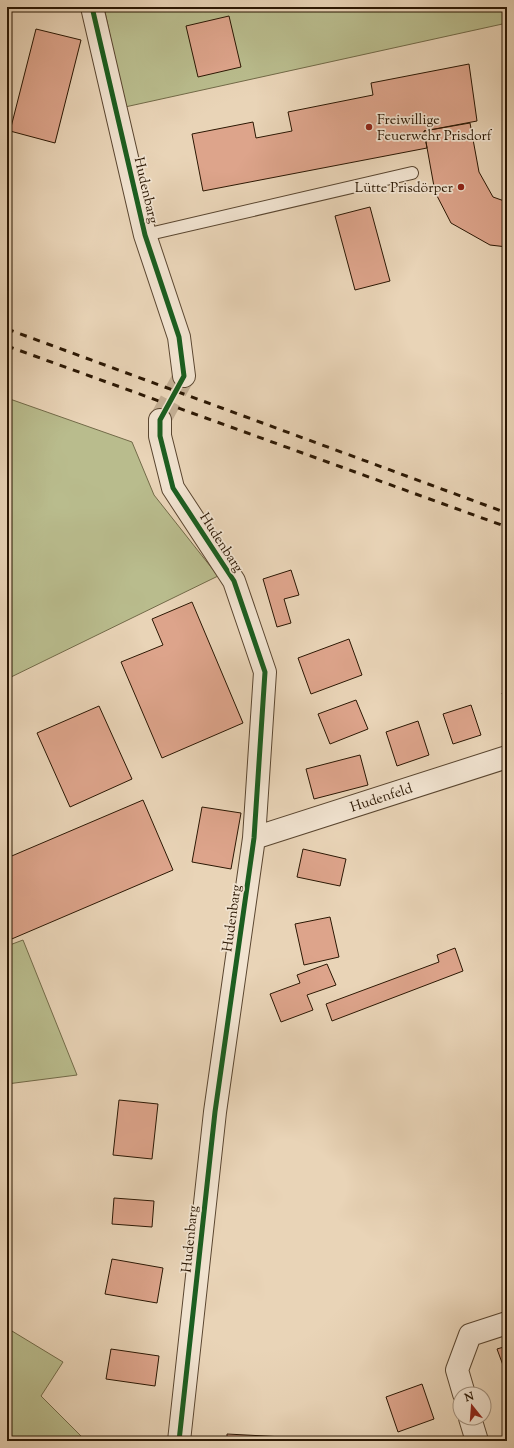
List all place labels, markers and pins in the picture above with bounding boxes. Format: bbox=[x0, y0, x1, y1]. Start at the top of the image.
place label: Freiwillige Feuerwehr Prisdorf bbox=[377, 111, 493, 147]
marker: Freiwillige Feuerwehr Prisdorf bbox=[364, 122, 374, 132]
place label: Lütte Prisdörper bbox=[355, 179, 454, 199]
marker: Lütte Prisdörper bbox=[456, 182, 466, 192]

